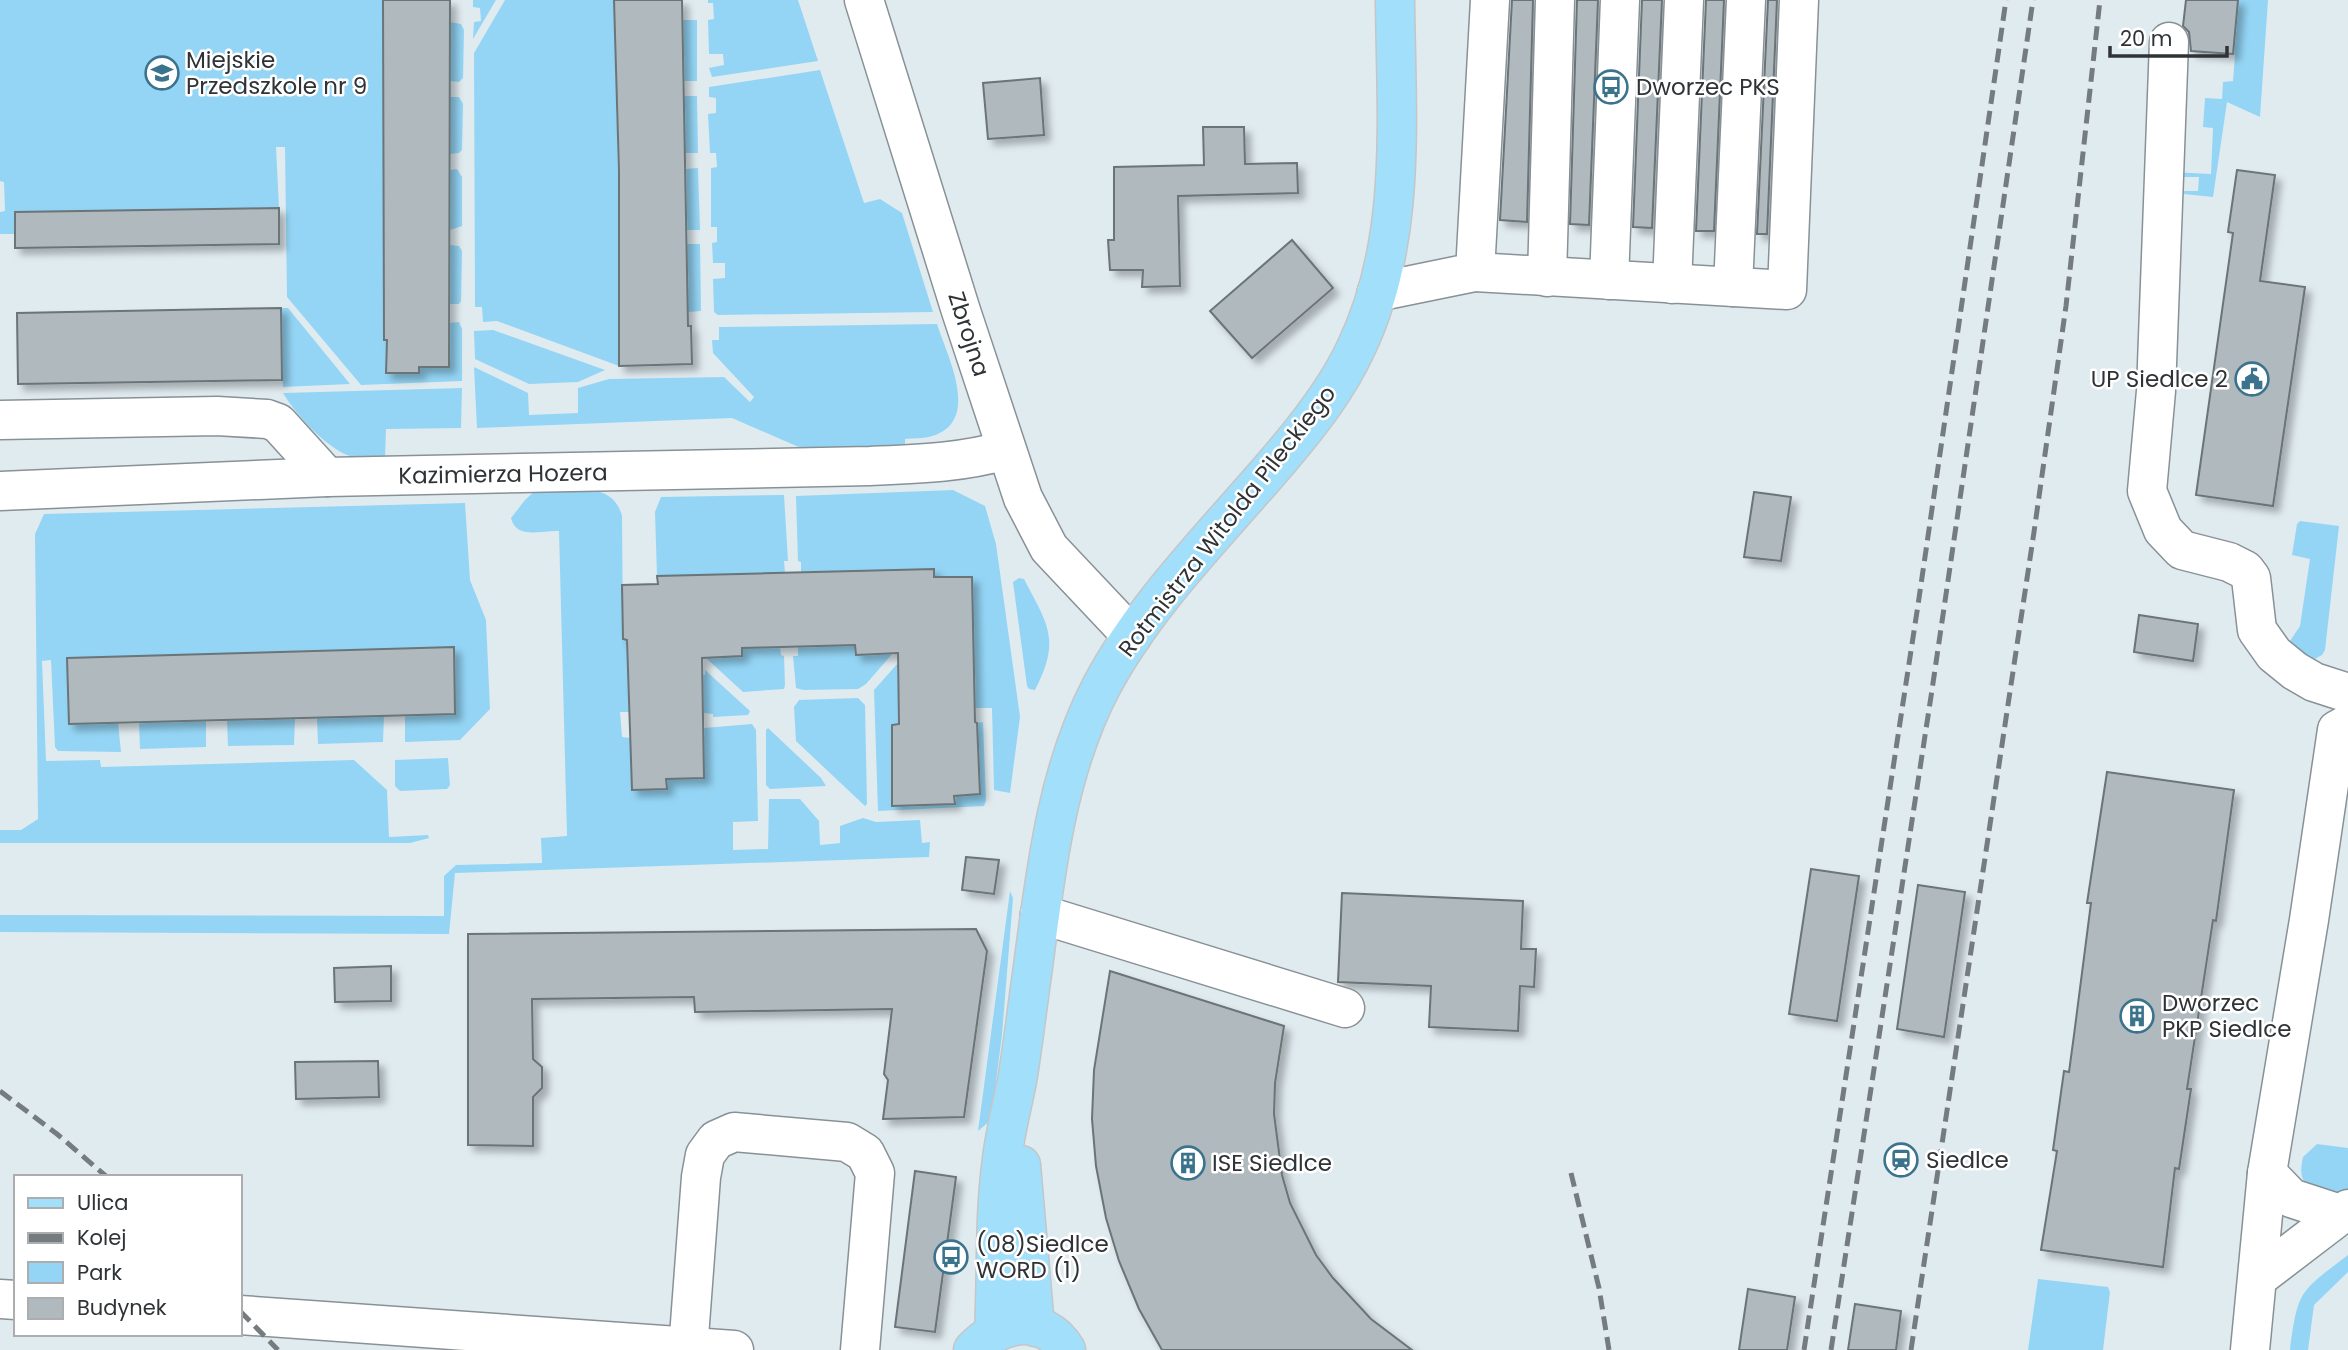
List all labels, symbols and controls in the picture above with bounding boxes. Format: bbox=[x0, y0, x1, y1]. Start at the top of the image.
scale bar bbox=[2110, 14, 2227, 58]
text: 20 m bbox=[2120, 24, 2173, 53]
place label: Miejskie Przedszkole nr 9 bbox=[186, 44, 367, 102]
school or university icon: Miejskie Przedszkole nr 9 bbox=[143, 54, 181, 92]
bus stop icon: Dworzec PKS bbox=[1592, 68, 1630, 106]
place label: Dworzec PKS bbox=[1636, 71, 1780, 103]
street label: Zbrojna bbox=[940, 288, 998, 380]
public building icon: UP Siedlce 2 bbox=[2233, 360, 2271, 398]
place label: UP Siedlce 2 bbox=[2091, 363, 2228, 395]
street label: Rotmistrza Witolda Pileckiego bbox=[1111, 379, 1343, 663]
street label: Kazimierza Hozera bbox=[398, 456, 608, 492]
place label: Dworzec PKP Siedlce bbox=[2162, 987, 2291, 1045]
building icon: Dworzec PKP Siedlce bbox=[2118, 997, 2156, 1035]
station icon: Siedlce bbox=[1882, 1141, 1920, 1179]
building icon: ISE Siedlce bbox=[1169, 1144, 1207, 1182]
place label: Siedlce bbox=[1926, 1144, 2009, 1176]
place label: ISE Siedlce bbox=[1212, 1147, 1332, 1179]
legend bbox=[14, 1175, 242, 1336]
text: Ulica bbox=[77, 1188, 128, 1217]
text: Kolej bbox=[77, 1223, 126, 1252]
place label: (08)Siedlce WORD (1) bbox=[976, 1228, 1109, 1286]
bus stop icon: (08)Siedlce WORD (1) bbox=[932, 1238, 970, 1276]
text: Park bbox=[77, 1258, 122, 1287]
text: Budynek bbox=[77, 1293, 167, 1322]

